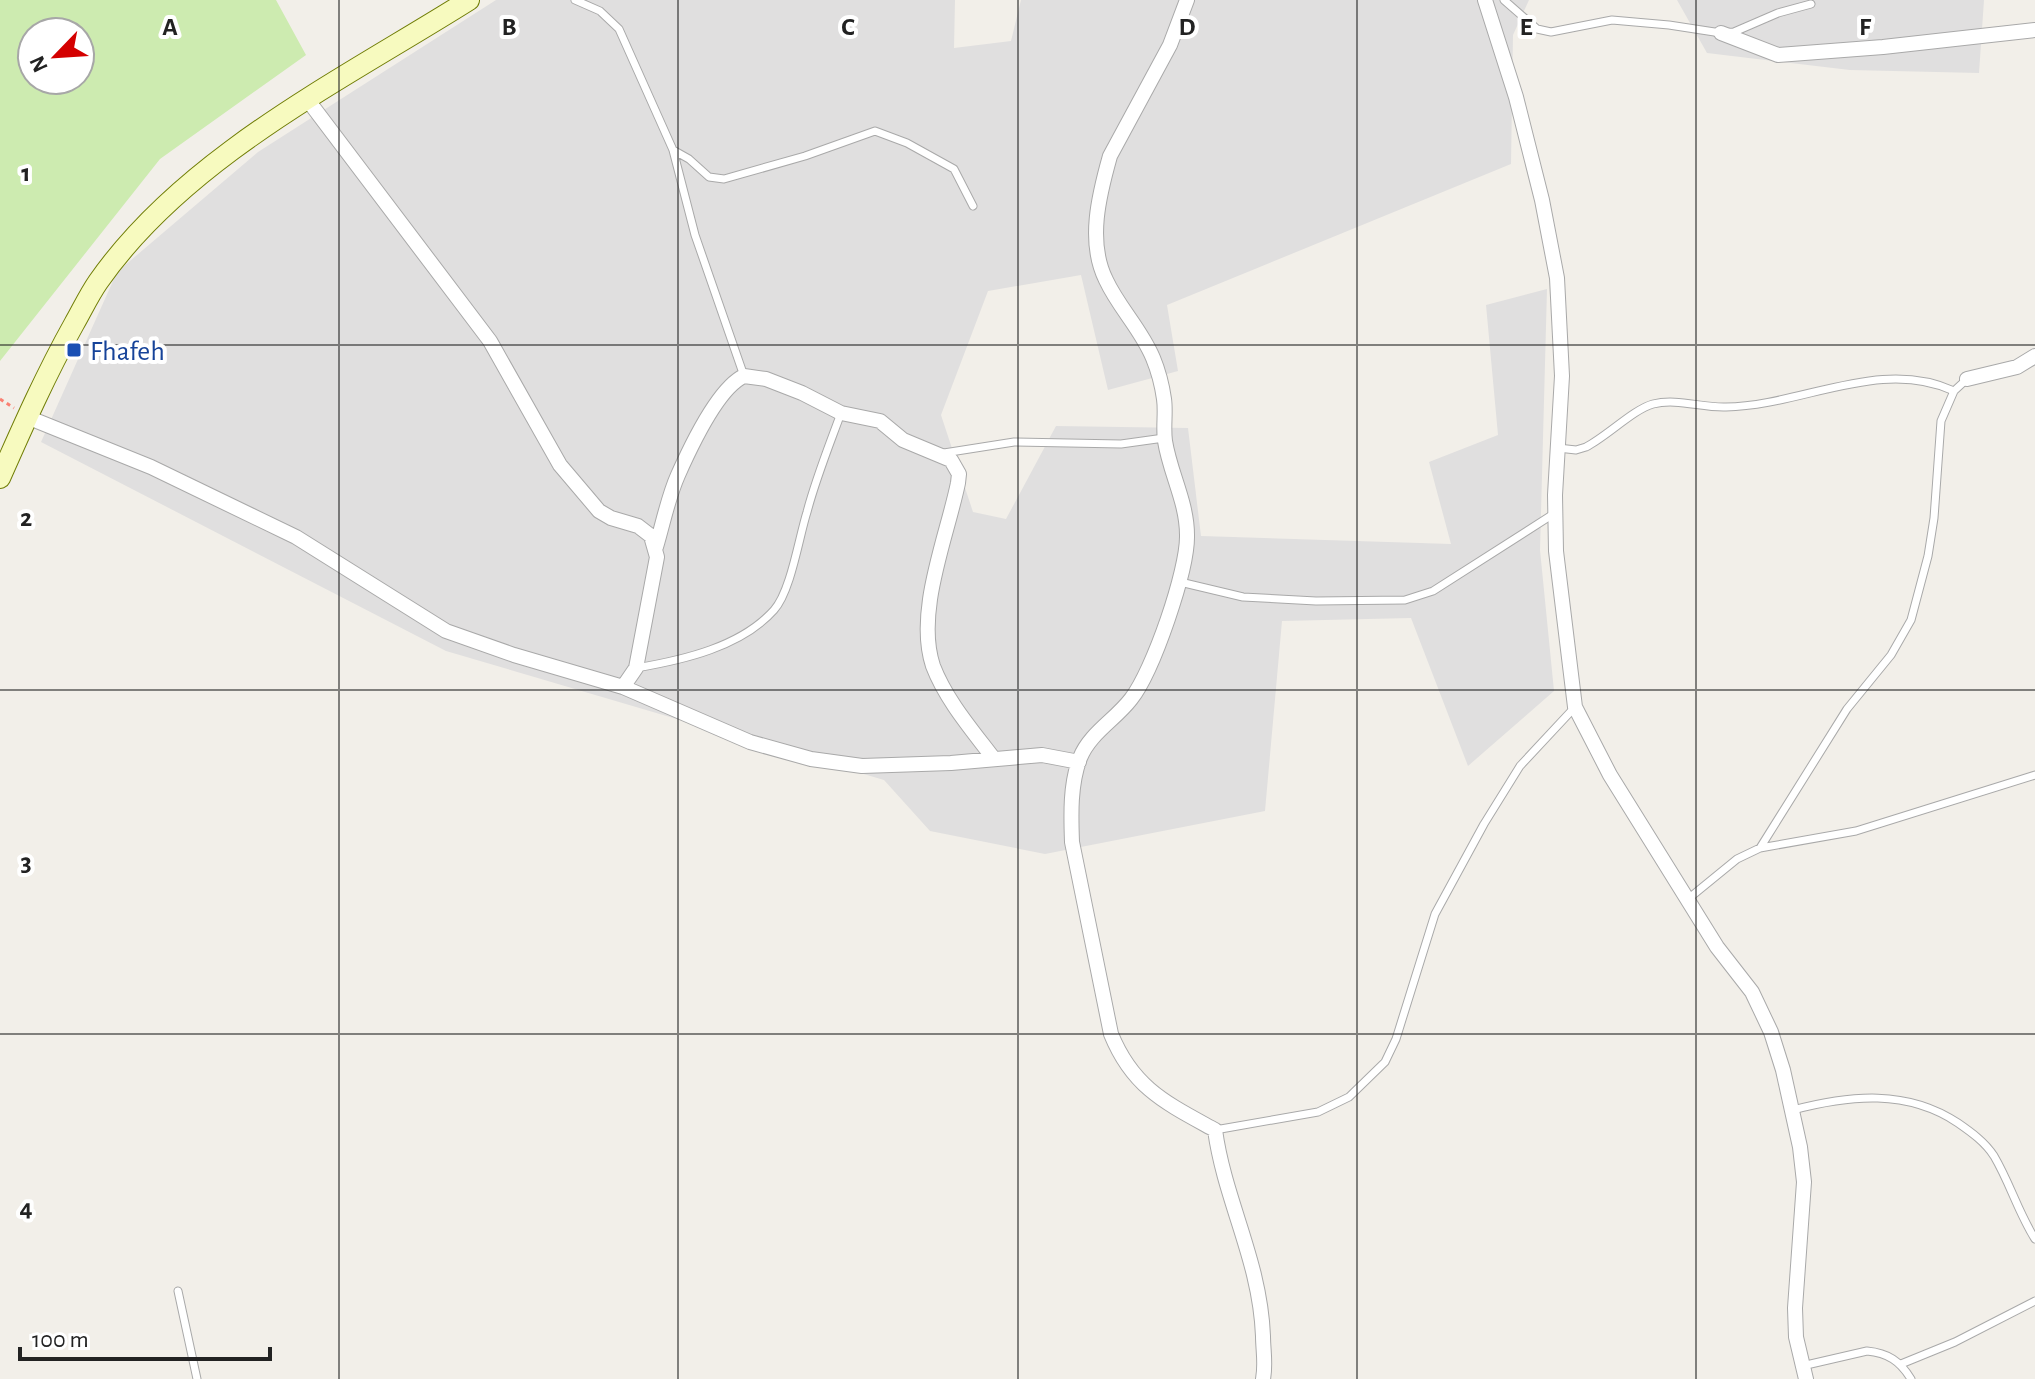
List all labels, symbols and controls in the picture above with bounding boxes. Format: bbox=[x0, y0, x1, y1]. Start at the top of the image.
text: A bbox=[162, 14, 178, 40]
text: B bbox=[501, 14, 517, 40]
text: C bbox=[841, 14, 855, 40]
text: D bbox=[1178, 14, 1196, 40]
text: E bbox=[1519, 14, 1533, 40]
text: F bbox=[1859, 14, 1872, 40]
north arrow bbox=[16, 16, 96, 96]
text: N bbox=[26, 52, 52, 76]
text: 1 bbox=[21, 160, 31, 186]
place label: Fhafeh bbox=[90, 338, 165, 366]
marker: Fhafeh bbox=[65, 341, 83, 359]
text: 2 bbox=[20, 505, 32, 531]
text: 3 bbox=[20, 850, 32, 876]
text: 4 bbox=[19, 1195, 33, 1221]
scale bar bbox=[20, 1311, 270, 1361]
text: 100 m bbox=[32, 1328, 89, 1352]

